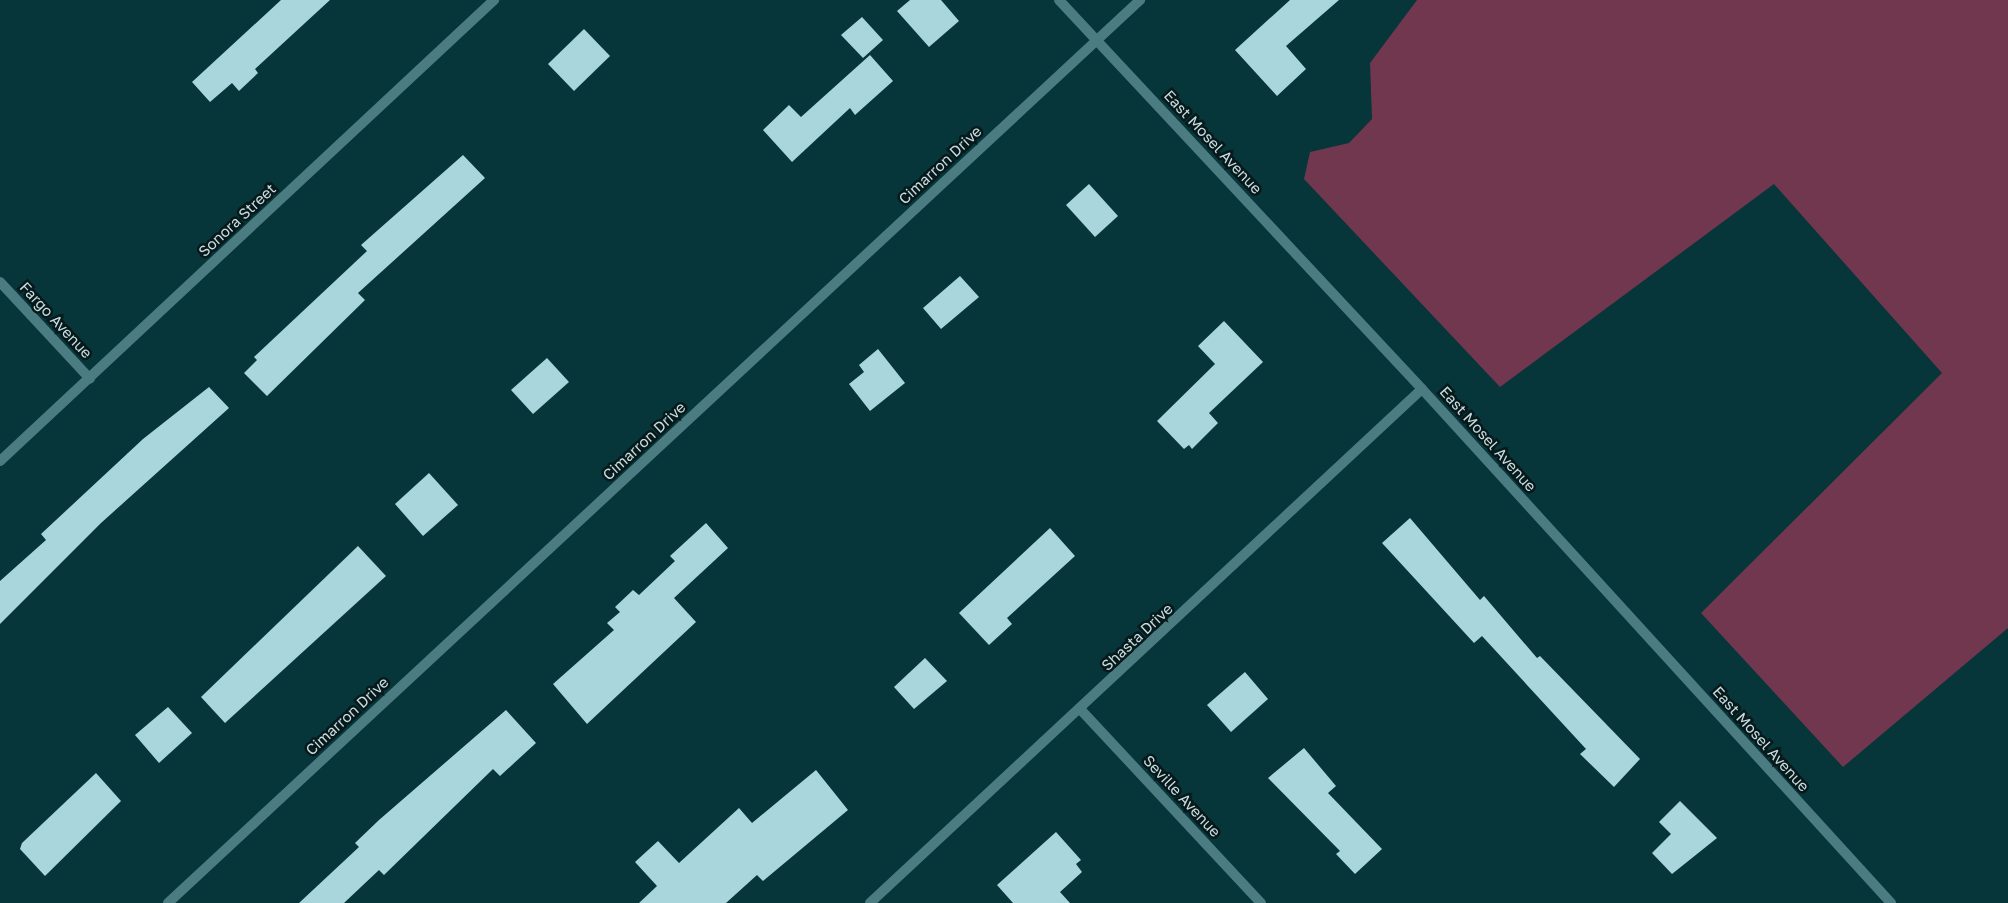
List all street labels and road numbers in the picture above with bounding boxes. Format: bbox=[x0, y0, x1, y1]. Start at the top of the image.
street label: East Mosel Avenue bbox=[1160, 86, 1266, 198]
street label: Cimarron Drive bbox=[895, 122, 985, 208]
street label: Sonora Street bbox=[195, 180, 279, 260]
street label: Fargo Avenue bbox=[16, 278, 96, 362]
street label: East Mosel Avenue bbox=[1436, 383, 1540, 495]
street label: Cimarron Drive bbox=[599, 398, 689, 484]
street label: Shasta Drive bbox=[1098, 600, 1176, 674]
street label: Cimarron Drive bbox=[302, 673, 392, 759]
street label: East Mosel Avenue bbox=[1709, 683, 1813, 795]
street label: Seville Avenue bbox=[1140, 751, 1224, 841]

